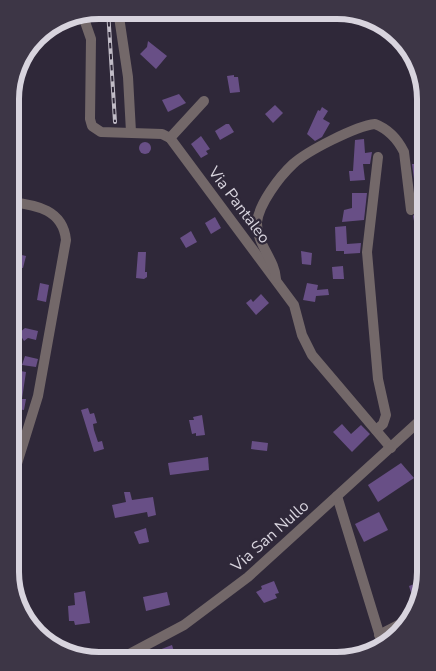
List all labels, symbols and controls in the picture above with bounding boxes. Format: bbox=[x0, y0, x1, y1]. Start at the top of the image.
street label: Via Pantaleo bbox=[202, 161, 275, 248]
street label: Via San Nullo bbox=[225, 495, 314, 578]

